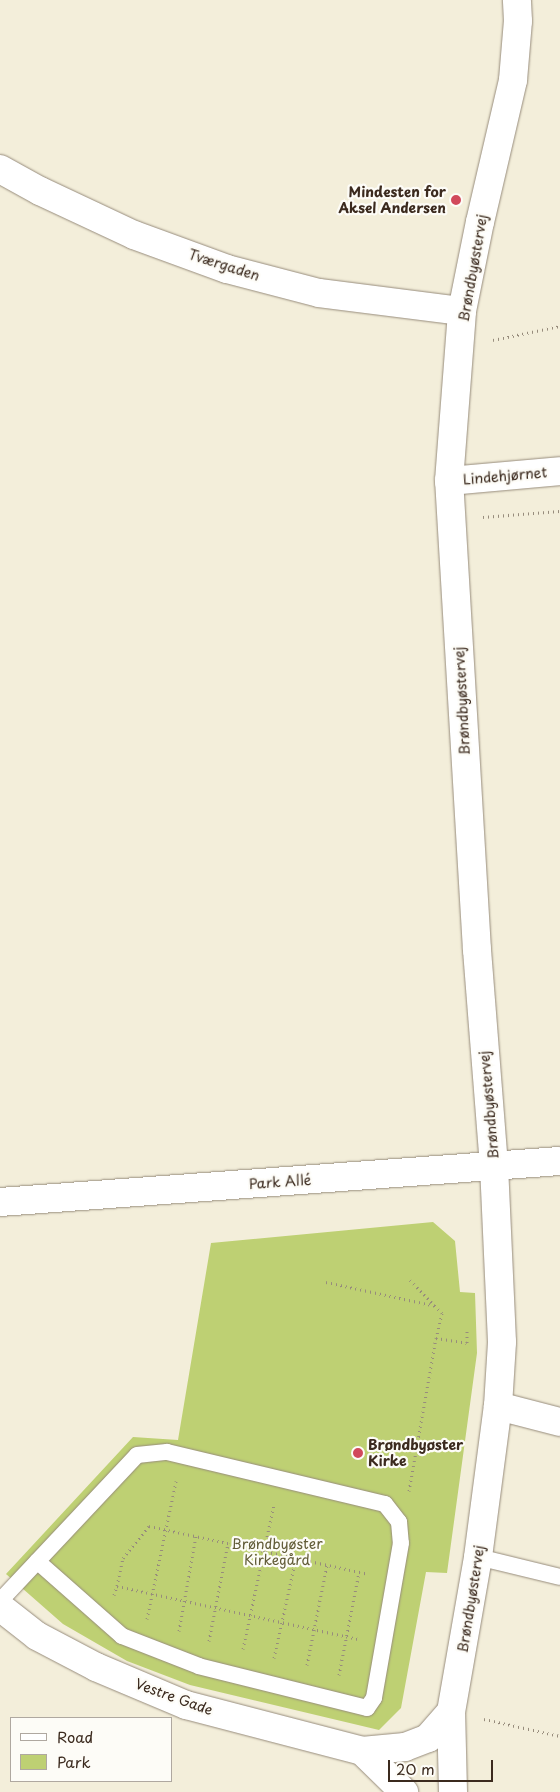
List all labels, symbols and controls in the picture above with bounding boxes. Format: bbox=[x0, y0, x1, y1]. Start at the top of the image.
place label: Mindesten for Aksel Andersen bbox=[339, 184, 446, 216]
marker: Mindesten for Aksel Andersen bbox=[450, 194, 462, 206]
street label: Brøndbyøstervej bbox=[455, 213, 491, 323]
street label: Tværgaden bbox=[186, 246, 262, 284]
street label: Lindehjørnet bbox=[462, 464, 548, 488]
street label: Brøndbyøstervej bbox=[451, 646, 473, 756]
street label: Brøndbyøstervej bbox=[476, 1050, 502, 1160]
street label: Park Allé bbox=[248, 1171, 312, 1193]
place label: Brøndbyøster Kirke bbox=[368, 1437, 463, 1470]
marker: Brøndbyøster Kirke bbox=[352, 1447, 364, 1459]
park label: Brøndbyøster Kirkegård bbox=[231, 1536, 323, 1568]
street label: Brøndbyøstervej bbox=[454, 1544, 488, 1654]
street label: Vestre Gade bbox=[133, 1675, 215, 1719]
legend bbox=[10, 1717, 172, 1782]
text: Road bbox=[57, 1725, 93, 1748]
text: Park bbox=[57, 1750, 91, 1773]
scale bar bbox=[390, 1750, 495, 1782]
text: 20 m bbox=[396, 1757, 435, 1780]

